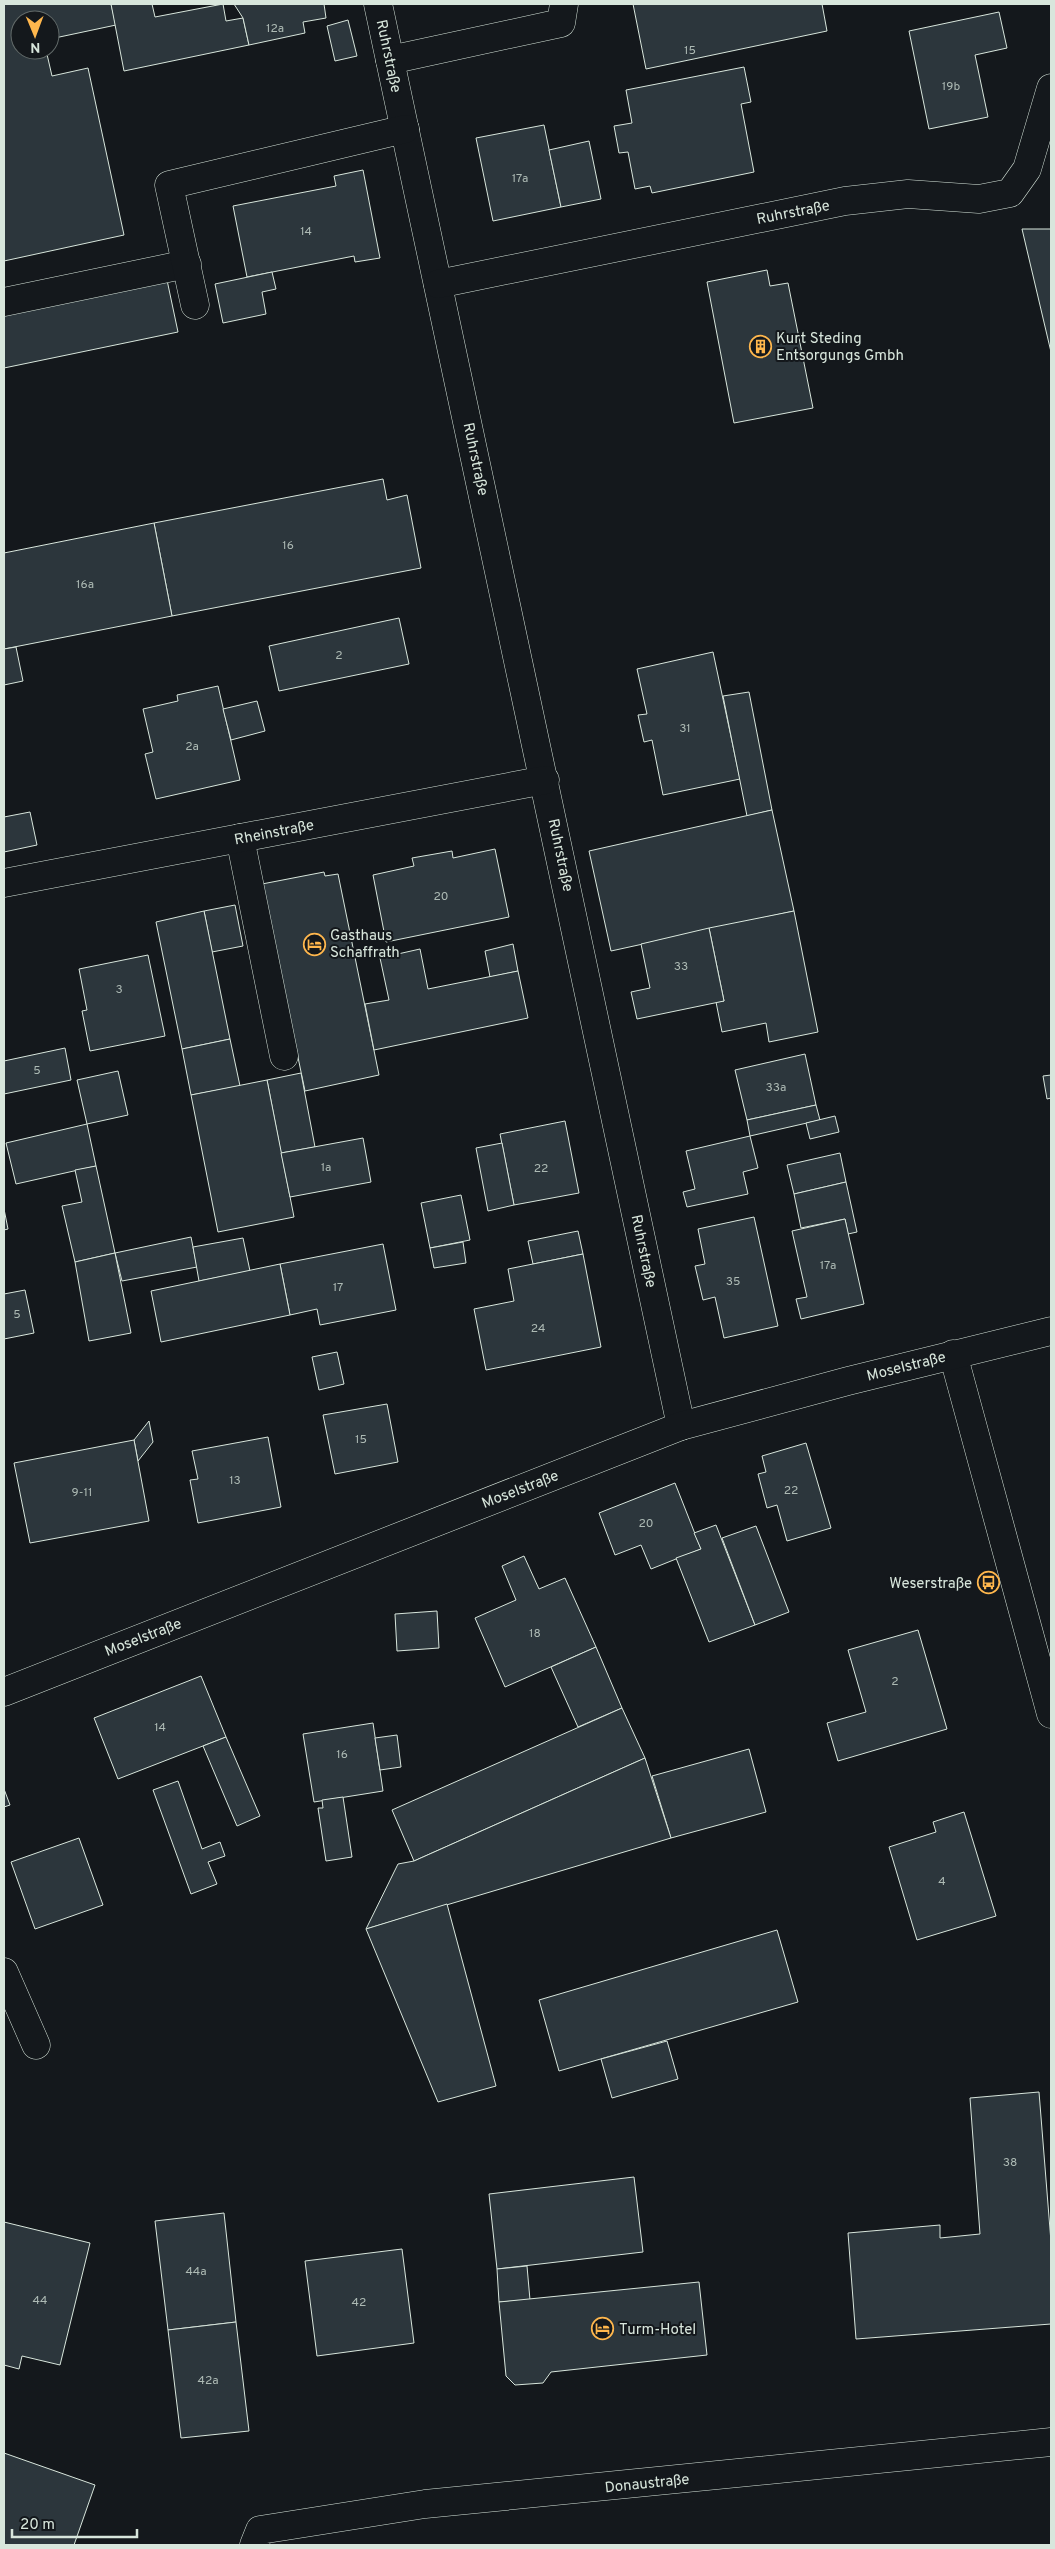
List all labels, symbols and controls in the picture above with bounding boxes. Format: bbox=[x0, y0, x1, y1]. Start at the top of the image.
north arrow bbox=[10, 10, 60, 60]
street label: Ruhrstraße bbox=[371, 18, 405, 95]
house number: 12a bbox=[266, 21, 284, 37]
text: N bbox=[30, 38, 40, 55]
house number: 15 bbox=[684, 43, 696, 59]
house number: 19b bbox=[942, 79, 960, 95]
house number: 17a bbox=[512, 171, 528, 187]
street label: Ruhrstraße bbox=[755, 197, 832, 230]
house number: 14 bbox=[300, 224, 312, 240]
place label: Kurt Steding Entsorgungs Gmbh bbox=[776, 330, 904, 366]
building icon: Kurt Steding Entsorgungs Gmbh bbox=[748, 335, 772, 359]
street label: Ruhrstraße bbox=[458, 421, 492, 498]
house number: 16 bbox=[282, 538, 294, 554]
house number: 16a bbox=[76, 577, 94, 593]
house number: 2 bbox=[335, 648, 343, 664]
house number: 31 bbox=[679, 721, 691, 737]
house number: 2a bbox=[185, 739, 199, 755]
street label: Rheinstraße bbox=[233, 816, 316, 850]
street label: Ruhrstraße bbox=[543, 817, 577, 894]
house number: 20 bbox=[433, 889, 449, 905]
place label: Gasthaus Schaffrath bbox=[330, 927, 400, 963]
hotel icon: Gasthaus Schaffrath bbox=[302, 932, 326, 956]
house number: 33 bbox=[674, 959, 688, 975]
house number: 3 bbox=[115, 982, 123, 998]
house number: 5 bbox=[33, 1063, 41, 1079]
house number: 33a bbox=[766, 1080, 786, 1096]
house number: 1a bbox=[321, 1160, 331, 1176]
house number: 22 bbox=[534, 1161, 548, 1177]
street label: Ruhrstraße bbox=[626, 1213, 660, 1290]
house number: 17a bbox=[820, 1258, 836, 1274]
house number: 35 bbox=[726, 1274, 740, 1290]
house number: 17 bbox=[333, 1280, 343, 1296]
house number: 5 bbox=[13, 1307, 21, 1323]
house number: 24 bbox=[531, 1321, 545, 1337]
street label: Moselstraße bbox=[865, 1348, 948, 1386]
house number: 15 bbox=[355, 1432, 367, 1448]
street label: Moselstraße bbox=[479, 1467, 562, 1514]
house number: 13 bbox=[229, 1473, 241, 1489]
house number: 22 bbox=[784, 1483, 798, 1499]
house number: 9-11 bbox=[72, 1485, 92, 1501]
house number: 20 bbox=[638, 1516, 654, 1532]
bus stop icon: Weserstraße bbox=[976, 1571, 1000, 1595]
place label: Weserstraße bbox=[889, 1575, 972, 1594]
street label: Moselstraße bbox=[102, 1615, 185, 1662]
house number: 18 bbox=[529, 1626, 541, 1642]
house number: 2 bbox=[891, 1674, 899, 1690]
house number: 14 bbox=[154, 1720, 166, 1736]
house number: 16 bbox=[336, 1747, 348, 1763]
house number: 4 bbox=[938, 1874, 946, 1890]
house number: 38 bbox=[1003, 2155, 1017, 2171]
house number: 44a bbox=[185, 2264, 207, 2280]
house number: 44 bbox=[33, 2293, 47, 2309]
house number: 42 bbox=[352, 2295, 366, 2311]
hotel icon: Turm-Hotel bbox=[591, 2317, 615, 2341]
place label: Turm-Hotel bbox=[619, 2321, 696, 2340]
house number: 42a bbox=[197, 2373, 219, 2389]
street label: Donaustraße bbox=[604, 2471, 690, 2498]
scale bar bbox=[12, 2506, 138, 2538]
text: 20 m bbox=[20, 2516, 55, 2535]

